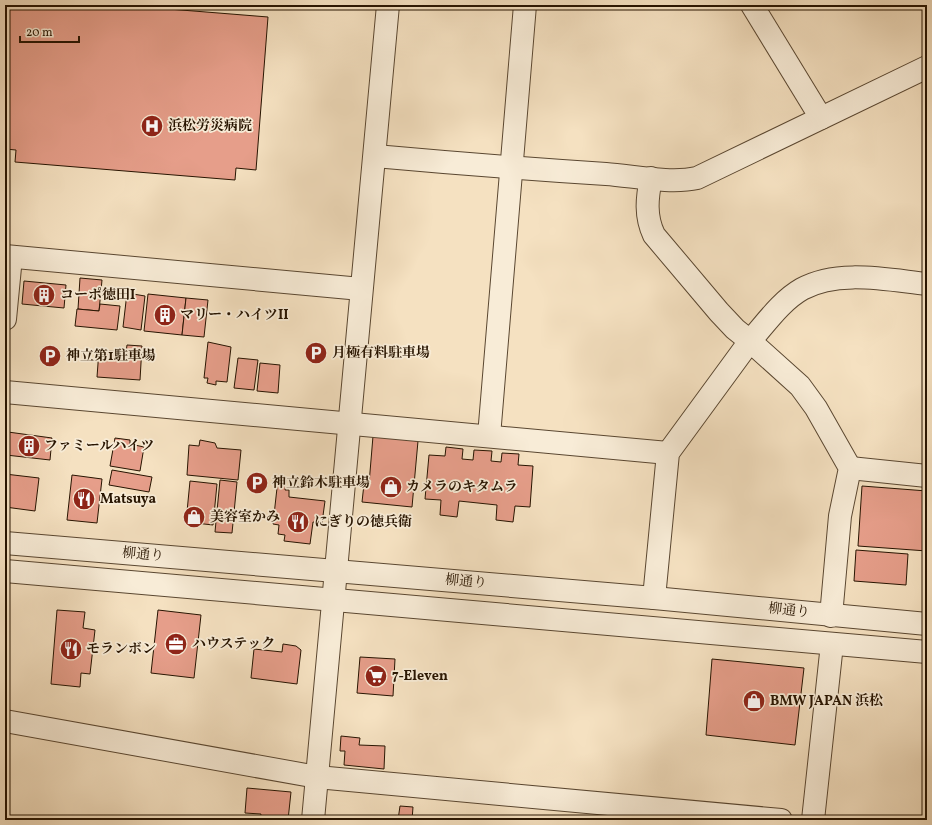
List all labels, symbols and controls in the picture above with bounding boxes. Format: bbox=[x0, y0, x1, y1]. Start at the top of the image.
scale bar bbox=[20, 18, 79, 44]
text: 20 m bbox=[26, 25, 53, 41]
hospital icon: 浜松労災病院 bbox=[139, 113, 165, 139]
place label: 浜松労災病院 bbox=[168, 117, 252, 136]
building icon: コーポ徳田I bbox=[31, 282, 57, 308]
place label: コーポ徳田I bbox=[60, 286, 135, 305]
building icon: マリー・ハイツII bbox=[152, 302, 178, 328]
place label: マリー・ハイツII bbox=[180, 306, 289, 325]
parking icon: 月極有料駐車場 bbox=[303, 340, 329, 366]
parking icon: 神立第1駐車場 bbox=[37, 343, 63, 369]
place label: 月極有料駐車場 bbox=[332, 344, 430, 363]
place label: 神立第1駐車場 bbox=[66, 347, 156, 366]
building icon: ファミールハイツ bbox=[16, 433, 42, 459]
place label: ファミールハイツ bbox=[44, 437, 154, 456]
parking icon: 神立鈴木駐車場 bbox=[244, 470, 270, 496]
place label: 神立鈴木駐車場 bbox=[272, 474, 370, 493]
shop icon: カメラのキタムラ bbox=[378, 474, 404, 500]
place label: カメラのキタムラ bbox=[406, 478, 518, 497]
restaurant icon: Matsuya bbox=[71, 486, 97, 512]
place label: Matsuya bbox=[100, 490, 157, 509]
shop icon: 美容室かみ bbox=[181, 504, 207, 530]
place label: 美容室かみ bbox=[210, 508, 280, 527]
restaurant icon: にぎりの徳兵衛 bbox=[285, 509, 311, 535]
place label: にぎりの徳兵衛 bbox=[314, 513, 412, 532]
street label: 柳通り bbox=[121, 544, 165, 566]
street label: 柳通り bbox=[444, 571, 488, 593]
street label: 柳通り bbox=[767, 599, 811, 623]
office icon: ハウステック bbox=[163, 631, 189, 657]
place label: ハウステック bbox=[192, 635, 275, 654]
restaurant icon: モランボン bbox=[58, 636, 84, 662]
place label: モランボン bbox=[86, 640, 156, 659]
supermarket icon: 7-Eleven bbox=[363, 663, 389, 689]
place label: 7-Eleven bbox=[392, 667, 448, 686]
shop icon: BMW JAPAN 浜松 bbox=[741, 688, 767, 714]
place label: BMW JAPAN 浜松 bbox=[770, 692, 883, 711]

